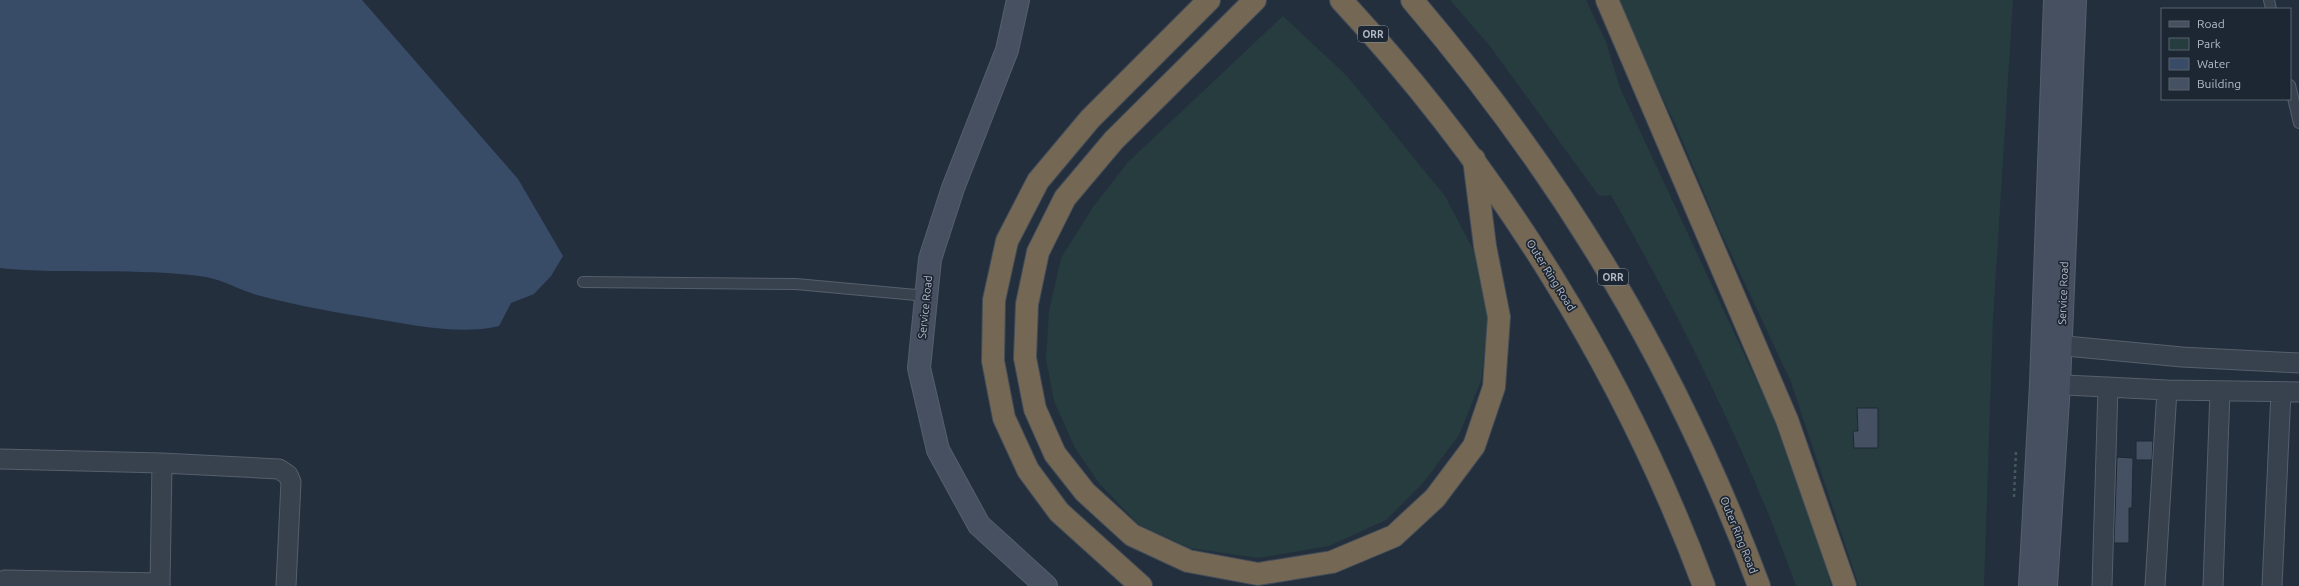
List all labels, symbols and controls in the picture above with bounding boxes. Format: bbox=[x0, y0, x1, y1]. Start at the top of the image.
legend bbox=[2161, 8, 2291, 100]
text: Road bbox=[2197, 17, 2225, 30]
road number: ORR bbox=[1358, 26, 1388, 42]
text: Park bbox=[2197, 37, 2221, 50]
text: Water bbox=[2197, 57, 2230, 70]
text: Building bbox=[2197, 77, 2241, 90]
street label: Outer Ring Road bbox=[1524, 237, 1578, 313]
street label: Service Road bbox=[2056, 261, 2070, 325]
road number: ORR bbox=[1598, 269, 1628, 285]
street label: Service Road bbox=[916, 275, 934, 339]
street label: Outer Ring Road bbox=[1718, 495, 1760, 575]

